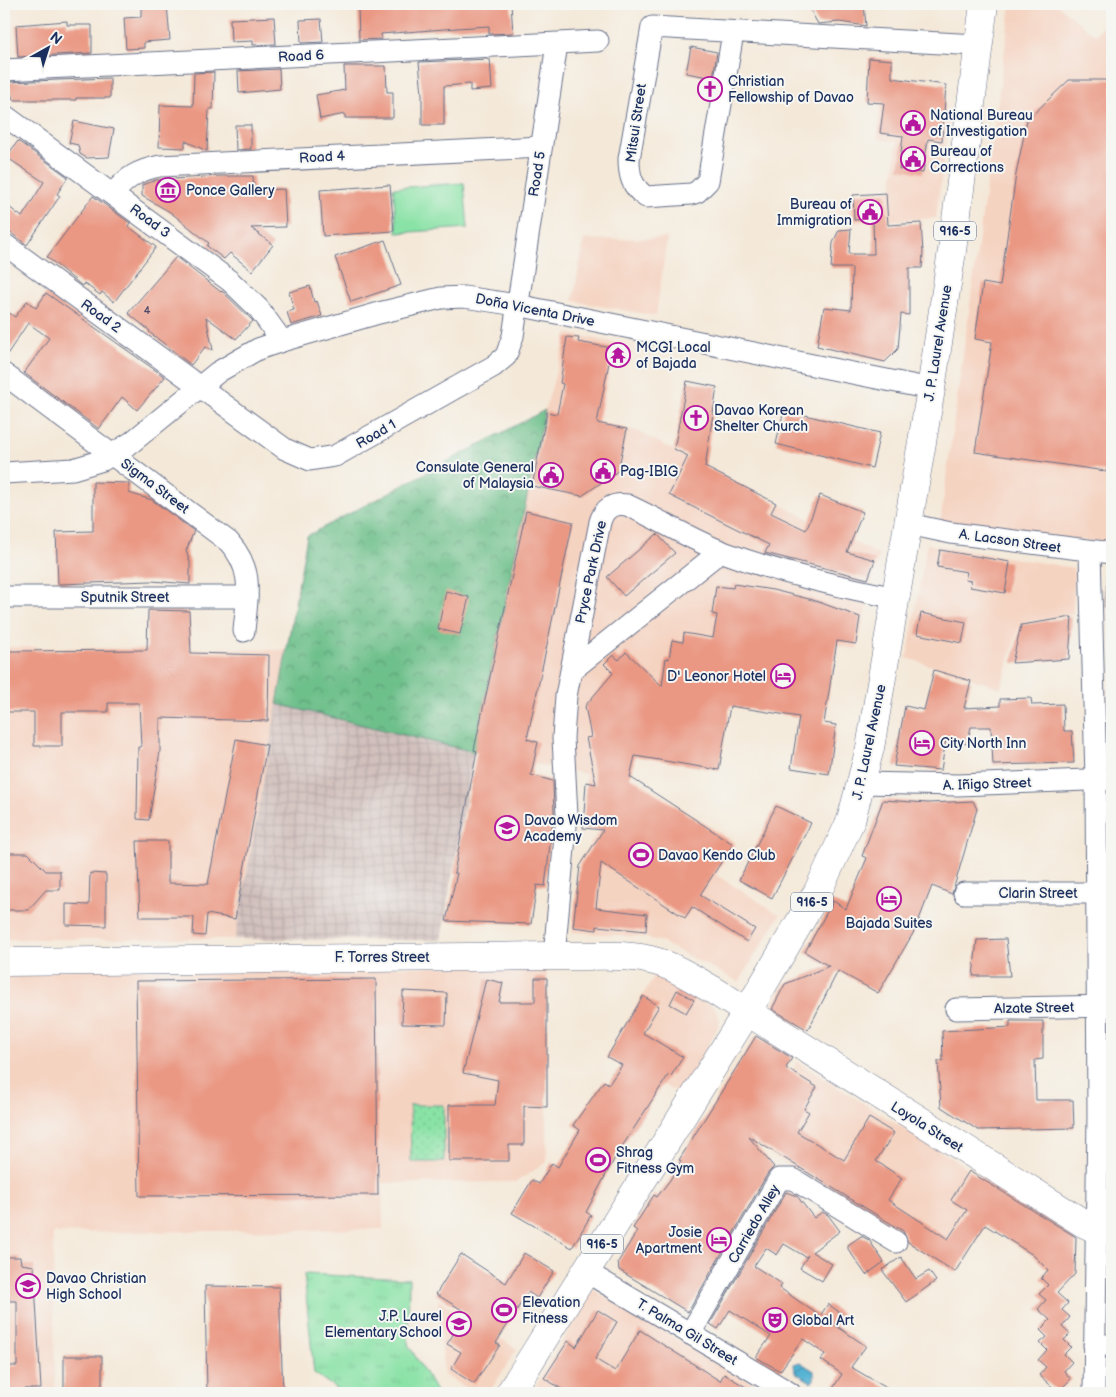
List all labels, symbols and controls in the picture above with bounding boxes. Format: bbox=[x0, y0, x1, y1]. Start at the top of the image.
north arrow bbox=[22, 22, 72, 72]
text: N bbox=[46, 28, 65, 48]
street label: Road 6 bbox=[277, 46, 325, 66]
place label: Christian Fellowship of Davao bbox=[728, 73, 854, 106]
church icon: Christian Fellowship of Davao bbox=[697, 76, 723, 102]
street label: Mitsui Street bbox=[622, 82, 650, 164]
place label: National Bureau of Investigation bbox=[930, 107, 1033, 140]
public building icon: National Bureau of Investigation bbox=[900, 110, 926, 136]
place label: Bureau of Corrections bbox=[930, 143, 1004, 176]
public building icon: Bureau of Corrections bbox=[900, 146, 926, 172]
street label: Road 4 bbox=[299, 147, 346, 167]
street label: Road 5 bbox=[525, 150, 549, 198]
museum icon: Ponce Gallery bbox=[155, 177, 181, 203]
place label: Ponce Gallery bbox=[186, 182, 275, 199]
place label: Bureau of Immigration bbox=[777, 196, 853, 229]
public building icon: Bureau of Immigration bbox=[857, 199, 883, 225]
street label: Road 3 bbox=[126, 201, 174, 241]
road number: 916-5 bbox=[934, 222, 976, 240]
street label: J. P. Laurel Avenue bbox=[920, 284, 956, 402]
street label: Doña Vicenta Drive bbox=[474, 290, 596, 330]
street label: Road 2 bbox=[77, 296, 125, 337]
house number: 4 bbox=[144, 304, 151, 317]
place label: MCGI Local of Bajada bbox=[636, 339, 711, 372]
temple icon: MCGI Local of Bajada bbox=[605, 342, 631, 368]
place label: Davao Korean Shelter Church bbox=[714, 402, 808, 435]
church icon: Davao Korean Shelter Church bbox=[683, 405, 709, 431]
street label: Road 1 bbox=[353, 416, 399, 452]
street label: Sigma Street bbox=[117, 455, 193, 518]
public building icon: Pag-IBIG bbox=[590, 458, 616, 484]
place label: Consulate General of Malaysia bbox=[416, 459, 534, 492]
public building icon: Consulate General of Malaysia bbox=[538, 462, 564, 488]
place label: Pag-IBIG bbox=[620, 463, 679, 480]
street label: Pryce Park Drive bbox=[572, 519, 610, 625]
street label: A. Lacson Street bbox=[958, 525, 1063, 557]
street label: Sputnik Street bbox=[81, 589, 170, 606]
hotel icon: D' Leonor Hotel bbox=[770, 663, 796, 689]
place label: D' Leonor Hotel bbox=[667, 668, 766, 685]
street label: J. P. Laurel Avenue bbox=[848, 683, 890, 801]
hotel icon: City North Inn bbox=[909, 730, 935, 756]
place label: City North Inn bbox=[940, 735, 1026, 752]
street label: A. Iñigo Street bbox=[942, 774, 1032, 794]
place label: Davao Wisdom Academy bbox=[524, 812, 617, 845]
school or university icon: Davao Wisdom Academy bbox=[494, 815, 520, 841]
sports icon: Davao Kendo Club bbox=[628, 842, 654, 868]
place label: Davao Kendo Club bbox=[658, 847, 776, 864]
street label: Clarin Street bbox=[998, 885, 1078, 902]
hotel icon: Bajada Suites bbox=[876, 886, 902, 912]
road number: 916-5 bbox=[791, 892, 833, 912]
place label: Bajada Suites bbox=[846, 915, 933, 932]
street label: F. Torres Street bbox=[334, 949, 430, 966]
street label: Alzate Street bbox=[994, 999, 1075, 1017]
street label: Loyola Street bbox=[888, 1098, 967, 1156]
place label: Shrag Fitness Gym bbox=[616, 1144, 694, 1177]
sports icon: Shrag Fitness Gym bbox=[585, 1147, 611, 1173]
street label: Carriedo Alley bbox=[725, 1181, 784, 1267]
place label: Josie Apartment bbox=[636, 1224, 703, 1257]
hotel icon: Josie Apartment bbox=[706, 1227, 732, 1253]
road number: 916-5 bbox=[581, 1234, 623, 1254]
place label: Davao Christian High School bbox=[46, 1270, 147, 1303]
school or university icon: Davao Christian High School bbox=[15, 1273, 41, 1299]
place label: Elevation Fitness bbox=[522, 1294, 580, 1327]
street label: T. Palma Gil Street bbox=[633, 1295, 741, 1369]
sports icon: Elevation Fitness bbox=[491, 1297, 517, 1323]
theatre icon: Global Art bbox=[762, 1307, 788, 1333]
place label: J.P. Laurel Elementary School bbox=[325, 1308, 442, 1341]
school or university icon: J.P. Laurel Elementary School bbox=[446, 1311, 472, 1337]
place label: Global Art bbox=[792, 1312, 855, 1329]

